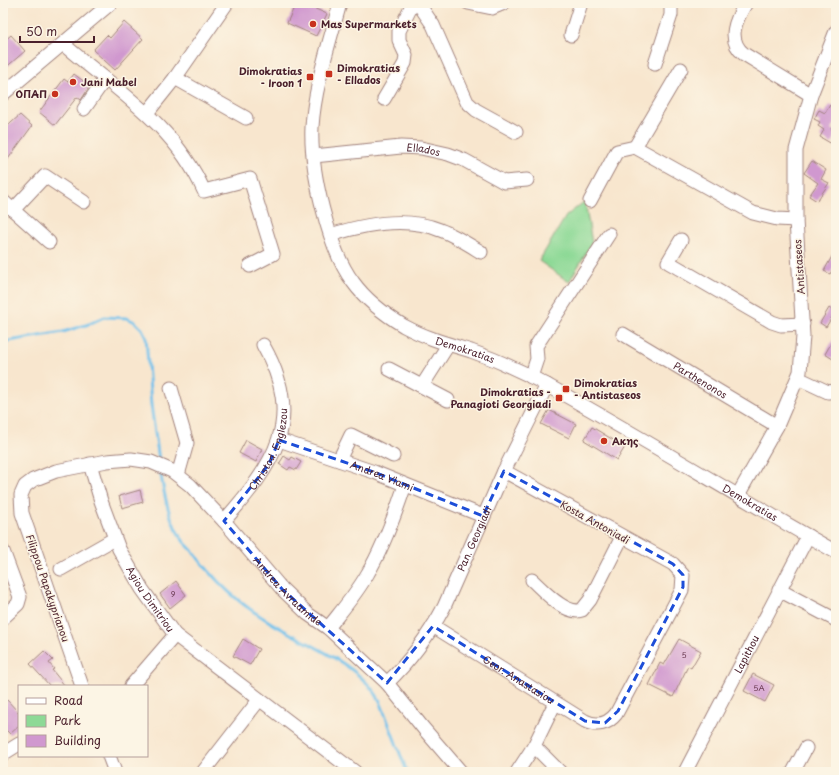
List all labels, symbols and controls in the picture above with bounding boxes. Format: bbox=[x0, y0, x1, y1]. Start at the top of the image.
place label: Mas Supermarkets bbox=[321, 16, 417, 31]
scale bar bbox=[20, 18, 94, 44]
marker: Mas Supermarkets bbox=[308, 19, 318, 29]
text: 50 m bbox=[26, 22, 57, 40]
place label: Dimokratias - Ellados bbox=[337, 60, 400, 87]
place label: Dimokratias - Iroon 1 bbox=[239, 63, 302, 90]
marker: Dimokratias - Ellados bbox=[324, 69, 334, 79]
marker: Dimokratias - Iroon 1 bbox=[305, 72, 315, 82]
place label: Jani Mabel bbox=[81, 74, 137, 89]
marker: Jani Mabel bbox=[68, 77, 78, 87]
place label: ΟΠΑΠ bbox=[16, 86, 47, 101]
marker: ΟΠΑΠ bbox=[50, 89, 60, 99]
street label: Ellados bbox=[406, 139, 442, 159]
street label: Antistaseos bbox=[789, 238, 808, 295]
street label: Demokratias bbox=[433, 332, 498, 366]
street label: Parthenonos bbox=[671, 358, 731, 402]
place label: Dimokratias - Antistaseos bbox=[574, 375, 641, 402]
place label: Dimokratias - Panagioti Georgiadi bbox=[450, 384, 551, 411]
marker: Dimokratias - Antistaseos bbox=[561, 384, 571, 394]
marker: Dimokratias - Panagioti Georgiadi bbox=[554, 393, 564, 403]
street label: Christod. Englezou bbox=[244, 408, 290, 493]
place label: Ακης bbox=[612, 433, 639, 448]
marker: Ακης bbox=[599, 436, 609, 446]
street label: Andrea Vlami bbox=[348, 457, 416, 494]
street label: Demokratias bbox=[720, 480, 781, 524]
street label: Kosta Antoniadi bbox=[558, 496, 633, 547]
street label: Pan. Georgiadi bbox=[453, 504, 495, 573]
street label: Filippou Papakyprianou bbox=[22, 532, 74, 644]
street label: Andrea Avraamide bbox=[250, 553, 325, 629]
street label: Agiou Dimitriou bbox=[123, 563, 179, 635]
house number: 9 bbox=[171, 588, 176, 600]
street label: Lapithou bbox=[730, 632, 762, 676]
house number: 5 bbox=[681, 649, 687, 661]
street label: Geor. Anastasiou bbox=[480, 651, 558, 707]
house number: 5A bbox=[753, 682, 765, 694]
legend bbox=[18, 685, 148, 757]
text: Road bbox=[54, 691, 83, 709]
text: Park bbox=[54, 711, 81, 729]
text: Building bbox=[54, 731, 101, 749]

